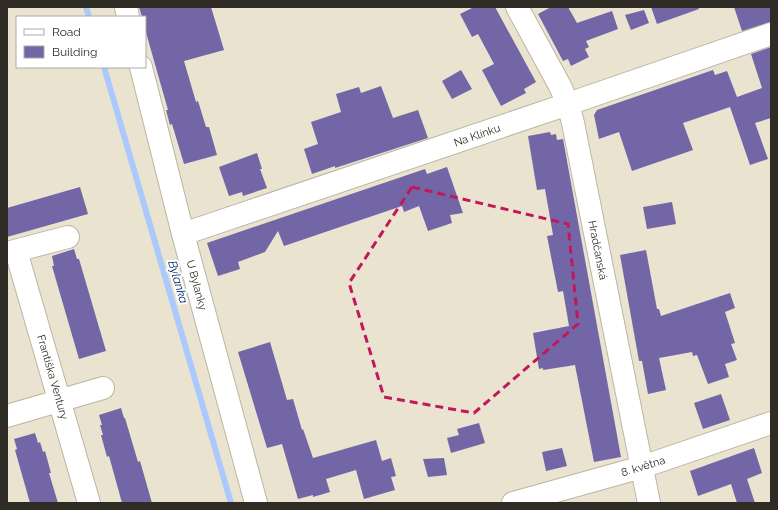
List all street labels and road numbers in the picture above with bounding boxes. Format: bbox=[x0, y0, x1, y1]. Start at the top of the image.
street label: Na Klínku bbox=[452, 121, 502, 150]
street label: Hradčanská bbox=[585, 219, 610, 281]
street label: U Bylanky bbox=[184, 259, 209, 312]
street label: Františka Ventury bbox=[34, 333, 71, 421]
street label: 8. května bbox=[620, 454, 667, 479]

